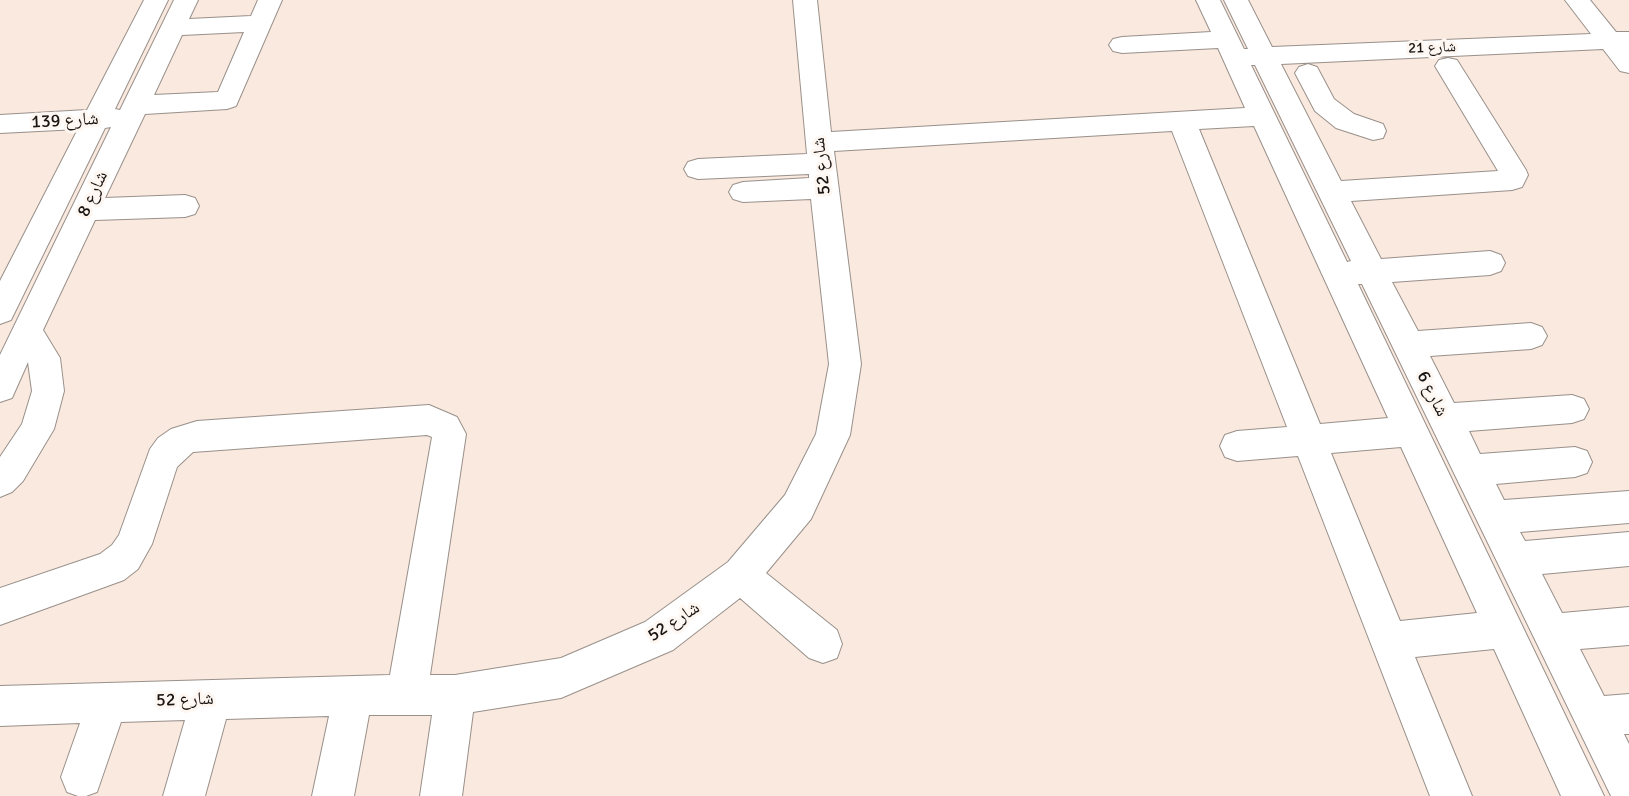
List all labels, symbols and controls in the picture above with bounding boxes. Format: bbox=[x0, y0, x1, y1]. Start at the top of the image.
street label: شارع 21 bbox=[1408, 38, 1456, 58]
street label: شارع 139 bbox=[31, 108, 99, 134]
street label: شارع 52 bbox=[808, 136, 836, 196]
street label: شارع 8 bbox=[73, 168, 113, 220]
street label: شارع 6 bbox=[1412, 368, 1452, 420]
street label: شارع 52 bbox=[644, 597, 704, 647]
street label: شارع 52 bbox=[156, 688, 214, 712]

